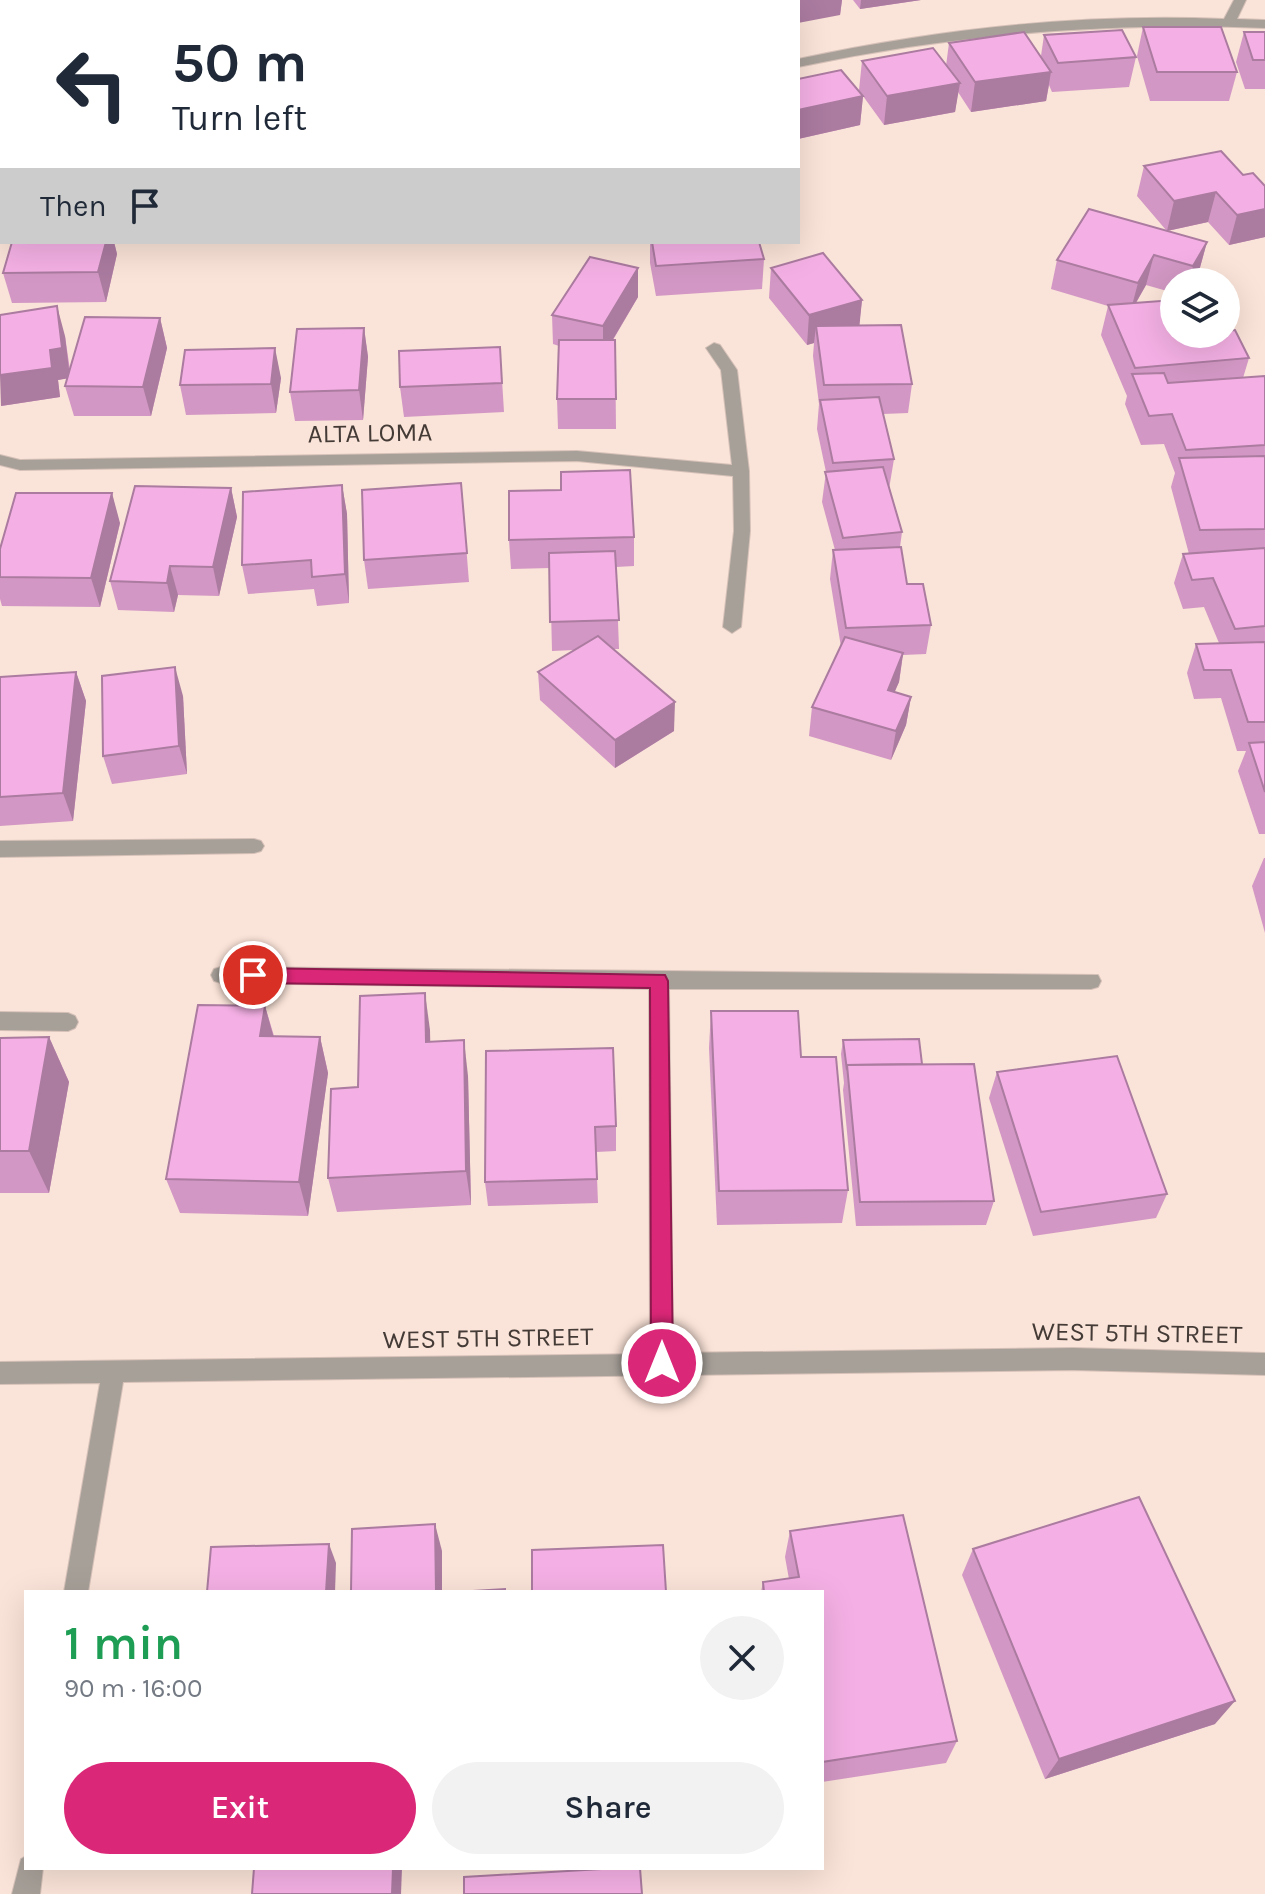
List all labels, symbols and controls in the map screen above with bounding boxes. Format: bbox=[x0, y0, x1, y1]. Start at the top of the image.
text: 50 m bbox=[172, 30, 307, 95]
icon: left bbox=[40, 32, 144, 136]
text: Turn left bbox=[172, 97, 307, 139]
icon: arrive bbox=[123, 184, 167, 228]
text: Then bbox=[40, 188, 107, 224]
map controls bbox=[1160, 268, 1240, 348]
button: layers bbox=[1160, 268, 1240, 348]
street label: ALTA LOMA bbox=[307, 416, 433, 450]
pin bbox=[219, 941, 287, 1009]
icon: arrive bbox=[231, 953, 275, 997]
street label: WEST 5TH STREET bbox=[1031, 1316, 1243, 1350]
street label: WEST 5TH STREET bbox=[382, 1321, 594, 1355]
position arrow bbox=[620, 1321, 704, 1405]
text: 1 min bbox=[64, 1615, 183, 1671]
button: close bbox=[700, 1616, 784, 1700]
text: 90 m · 16:00 bbox=[64, 1673, 202, 1704]
button: Exit bbox=[64, 1762, 416, 1854]
button: Share bbox=[432, 1762, 784, 1854]

